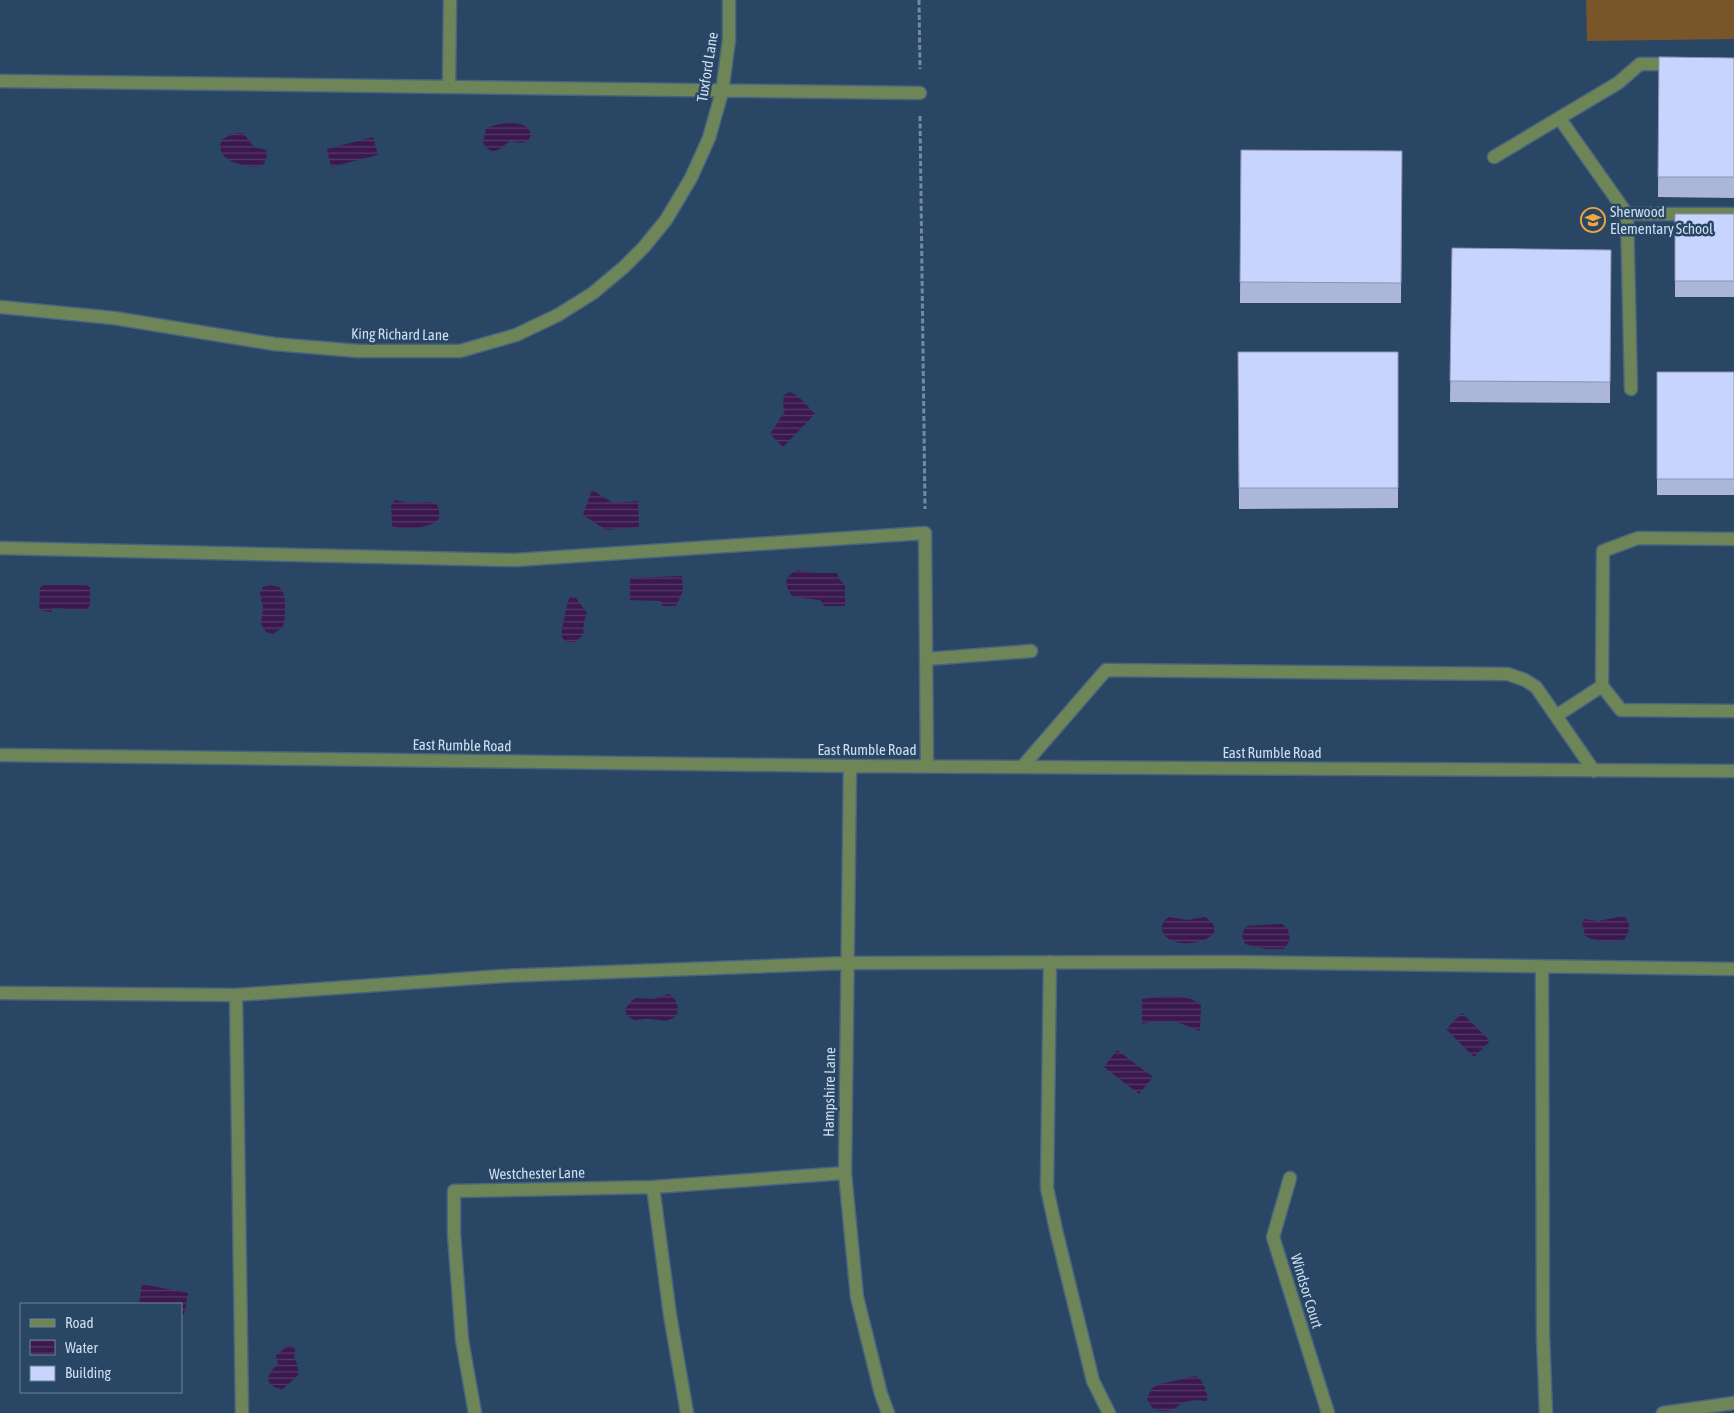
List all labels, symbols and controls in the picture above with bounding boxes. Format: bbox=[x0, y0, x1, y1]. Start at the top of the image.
street label: Tuxford Lane bbox=[693, 31, 721, 103]
place label: Sherwood Elementary School bbox=[1610, 203, 1713, 237]
school or university icon: Sherwood Elementary School bbox=[1580, 207, 1606, 233]
street label: King Richard Lane bbox=[351, 325, 449, 343]
street label: East Rumble Road bbox=[412, 736, 512, 754]
street label: East Rumble Road bbox=[817, 741, 917, 758]
street label: East Rumble Road bbox=[1222, 744, 1322, 761]
street label: Hampshire Lane bbox=[820, 1047, 838, 1137]
street label: Westchester Lane bbox=[489, 1164, 585, 1182]
street label: Windsor Court bbox=[1288, 1252, 1326, 1330]
legend bbox=[20, 1303, 182, 1393]
text: Road bbox=[65, 1314, 94, 1331]
text: Water bbox=[65, 1339, 98, 1356]
text: Building bbox=[65, 1364, 111, 1381]

